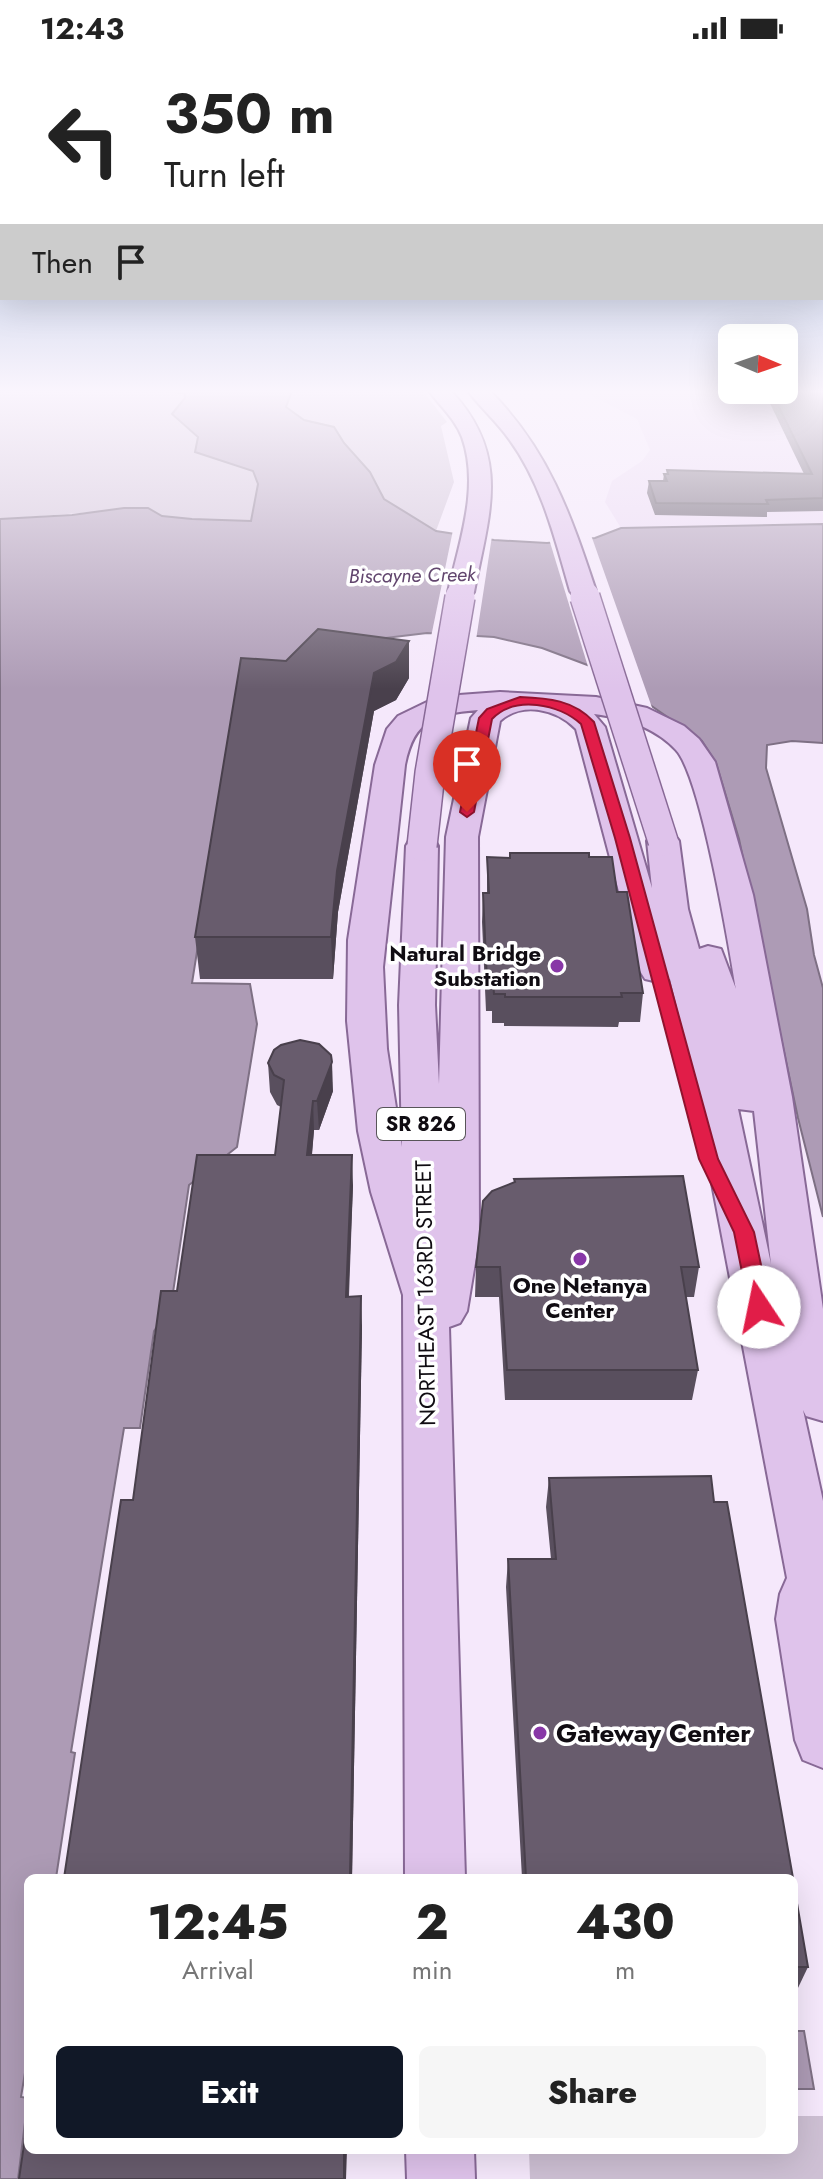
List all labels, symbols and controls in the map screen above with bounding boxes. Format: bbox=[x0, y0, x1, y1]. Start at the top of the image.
text: 12:43 bbox=[40, 7, 124, 50]
text: 350 m bbox=[164, 73, 335, 154]
icon: left bbox=[32, 88, 136, 192]
text: Turn left bbox=[164, 148, 285, 200]
icon: arrive bbox=[109, 240, 153, 284]
text: Then bbox=[32, 241, 93, 284]
north arrow bbox=[718, 324, 798, 404]
map controls bbox=[718, 324, 798, 404]
water label: Biscayne Creek bbox=[348, 560, 477, 591]
pin bbox=[433, 730, 501, 812]
icon: arrive bbox=[445, 742, 489, 786]
place label: Natural Bridge Substation bbox=[389, 937, 541, 994]
marker: Natural Bridge Substation bbox=[548, 957, 566, 975]
road number: SR 826 bbox=[377, 1108, 465, 1140]
street label: NORTHEAST 163RD STREET bbox=[407, 1159, 443, 1426]
marker: One Netanya Center bbox=[571, 1250, 589, 1268]
position arrow bbox=[717, 1265, 801, 1349]
place label: One Netanya Center bbox=[513, 1269, 647, 1326]
place label: Gateway Center bbox=[556, 1714, 751, 1752]
marker: Gateway Center bbox=[531, 1724, 549, 1742]
text: 12:45 bbox=[147, 1888, 288, 1957]
text: 2 bbox=[416, 1888, 449, 1957]
text: 430 bbox=[576, 1888, 675, 1957]
text: Arrival bbox=[182, 1951, 254, 1989]
text: min bbox=[412, 1951, 453, 1989]
text: m bbox=[615, 1951, 635, 1989]
button: Exit bbox=[56, 2046, 403, 2138]
button: Share bbox=[419, 2046, 766, 2138]

